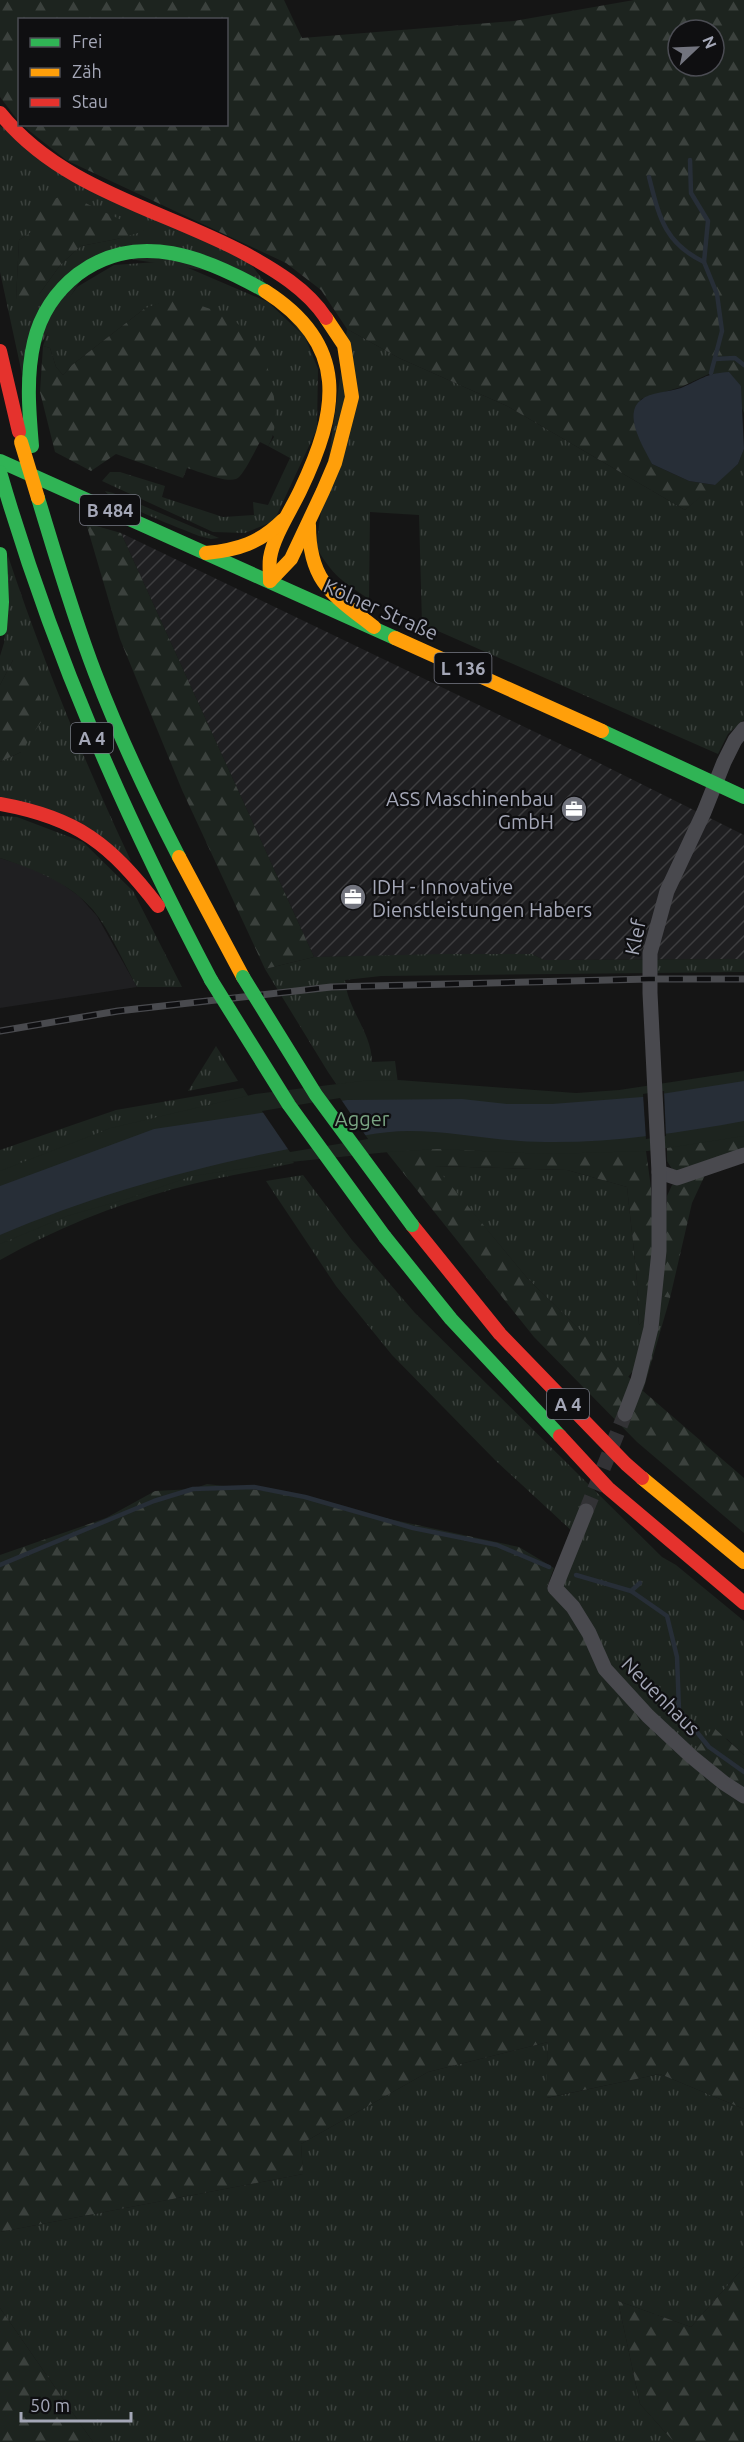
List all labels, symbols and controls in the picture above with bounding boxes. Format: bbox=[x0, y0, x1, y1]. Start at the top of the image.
legend bbox=[18, 18, 228, 126]
north arrow bbox=[666, 18, 726, 78]
text: Frei bbox=[72, 31, 102, 51]
text: N bbox=[699, 33, 720, 51]
text: Zäh bbox=[72, 61, 102, 81]
text: Stau bbox=[72, 91, 108, 111]
road number: B 484 bbox=[80, 495, 140, 525]
street label: Kölner Straße bbox=[320, 574, 442, 644]
road number: L 136 bbox=[434, 653, 492, 683]
road number: A 4 bbox=[71, 723, 113, 753]
place label: ASS Maschinenbau GmbH bbox=[386, 787, 554, 833]
office icon: ASS Maschinenbau GmbH bbox=[559, 794, 589, 824]
place label: IDH - Innovative Dienstleistungen Habers bbox=[372, 875, 592, 921]
office icon: IDH - Innovative Dienstleistungen Habers bbox=[338, 882, 368, 912]
street label: Klef bbox=[620, 917, 650, 957]
park label: Agger bbox=[335, 1107, 390, 1130]
road number: A 4 bbox=[547, 1389, 589, 1419]
street label: Neuenhaus bbox=[617, 1652, 705, 1740]
scale bar bbox=[21, 2385, 130, 2423]
text: 50 m bbox=[30, 2395, 70, 2415]

